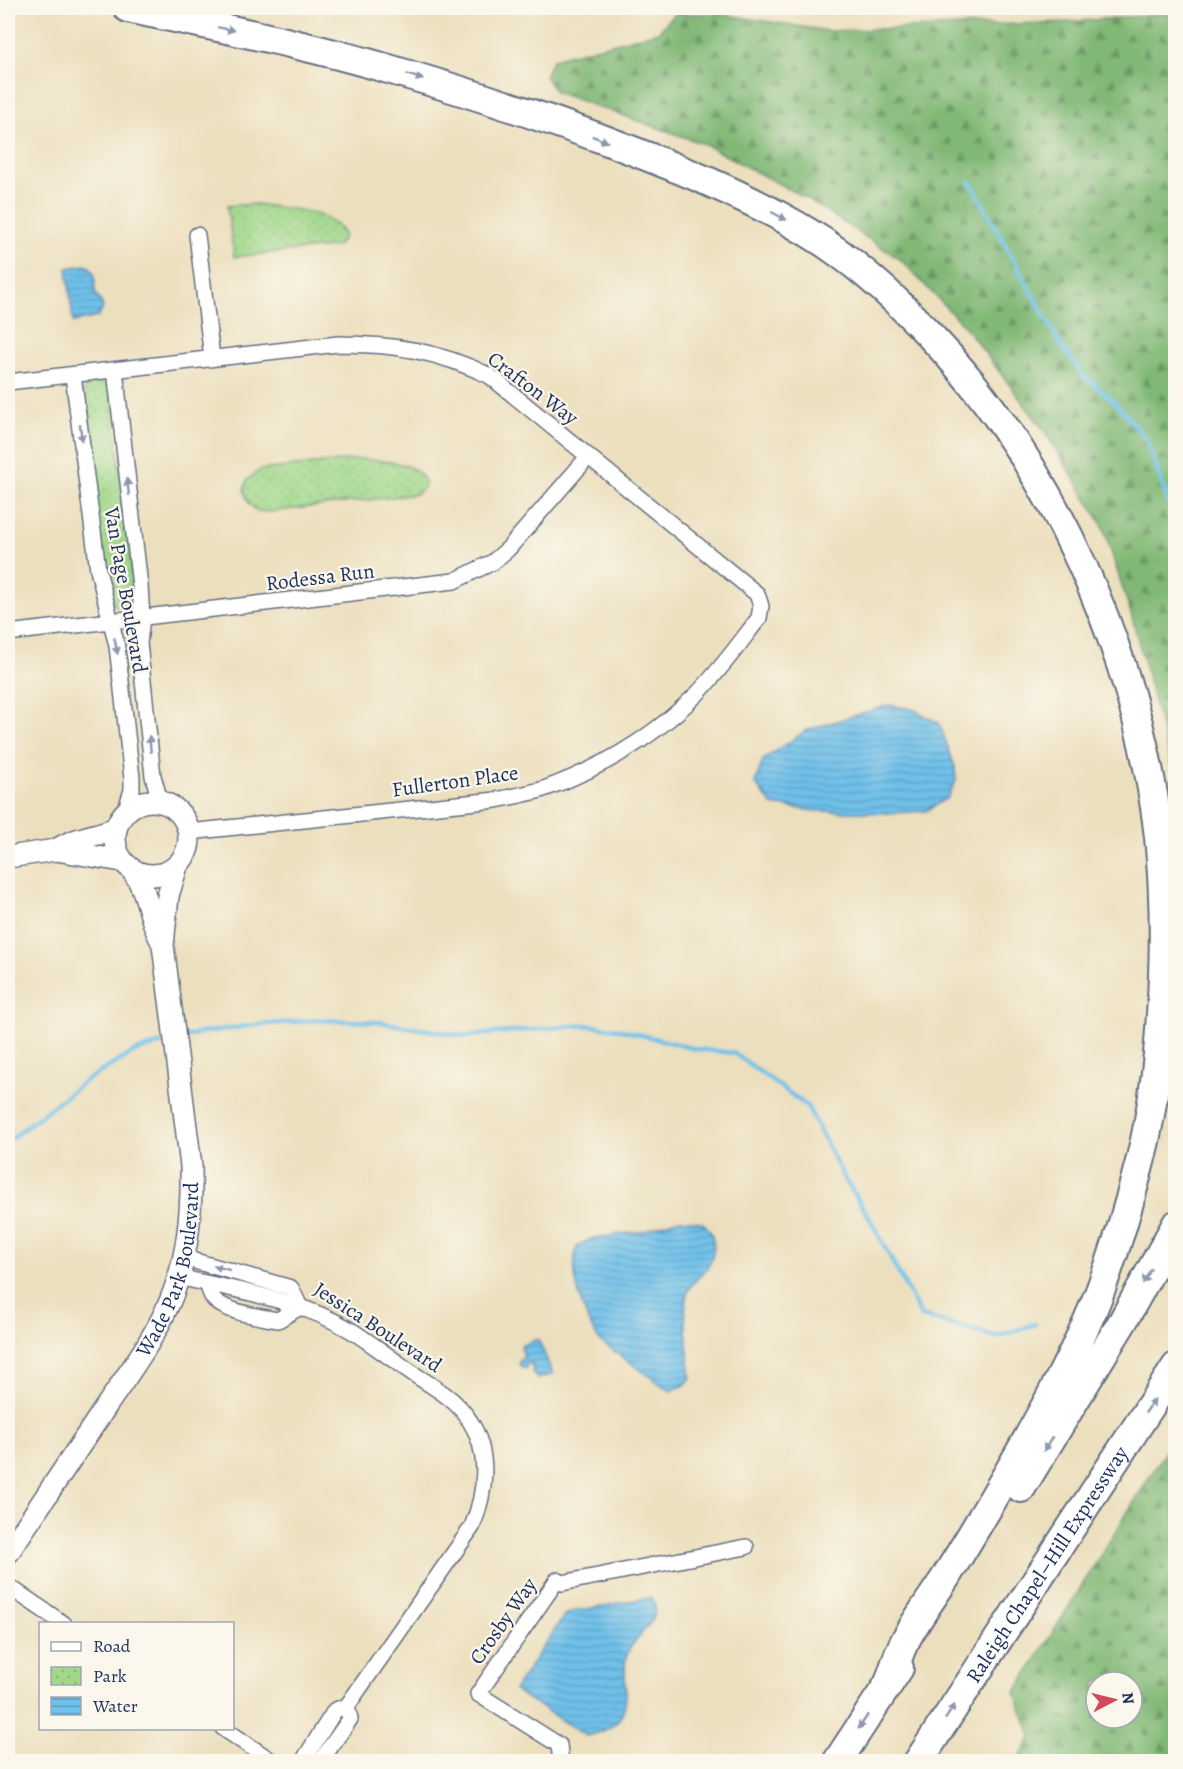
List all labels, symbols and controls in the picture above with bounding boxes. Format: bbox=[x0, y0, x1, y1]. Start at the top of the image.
one-way arrow bbox=[217, 25, 236, 34]
one-way arrow bbox=[406, 73, 424, 83]
one-way arrow bbox=[591, 134, 609, 144]
one-way arrow bbox=[770, 212, 787, 221]
street label: Crafton Way bbox=[482, 345, 585, 432]
one-way arrow bbox=[76, 424, 86, 443]
one-way arrow bbox=[124, 478, 133, 497]
street label: Van Page Boulevard bbox=[97, 504, 155, 676]
street label: Rodessa Run bbox=[264, 556, 376, 598]
one-way arrow bbox=[112, 637, 121, 656]
one-way arrow bbox=[145, 734, 155, 753]
street label: Fullerton Place bbox=[390, 758, 520, 804]
street label: Wade Park Boulevard bbox=[129, 1181, 205, 1363]
one-way arrow bbox=[213, 1263, 231, 1272]
one-way arrow bbox=[1142, 1268, 1152, 1285]
street label: Jessica Boulevard bbox=[309, 1275, 448, 1379]
one-way arrow bbox=[1144, 1398, 1155, 1414]
one-way arrow bbox=[1042, 1436, 1053, 1452]
street label: Raleigh Chapel–Hill Expressway bbox=[959, 1440, 1135, 1688]
street label: Crosby Way bbox=[463, 1572, 543, 1670]
legend bbox=[39, 1622, 234, 1730]
text: Road bbox=[93, 1634, 131, 1658]
text: Park bbox=[93, 1664, 127, 1688]
north arrow bbox=[1084, 1670, 1144, 1730]
text: N bbox=[1116, 1691, 1140, 1706]
text: Water bbox=[92, 1694, 138, 1718]
one-way arrow bbox=[945, 1704, 956, 1721]
one-way arrow bbox=[858, 1714, 869, 1731]

